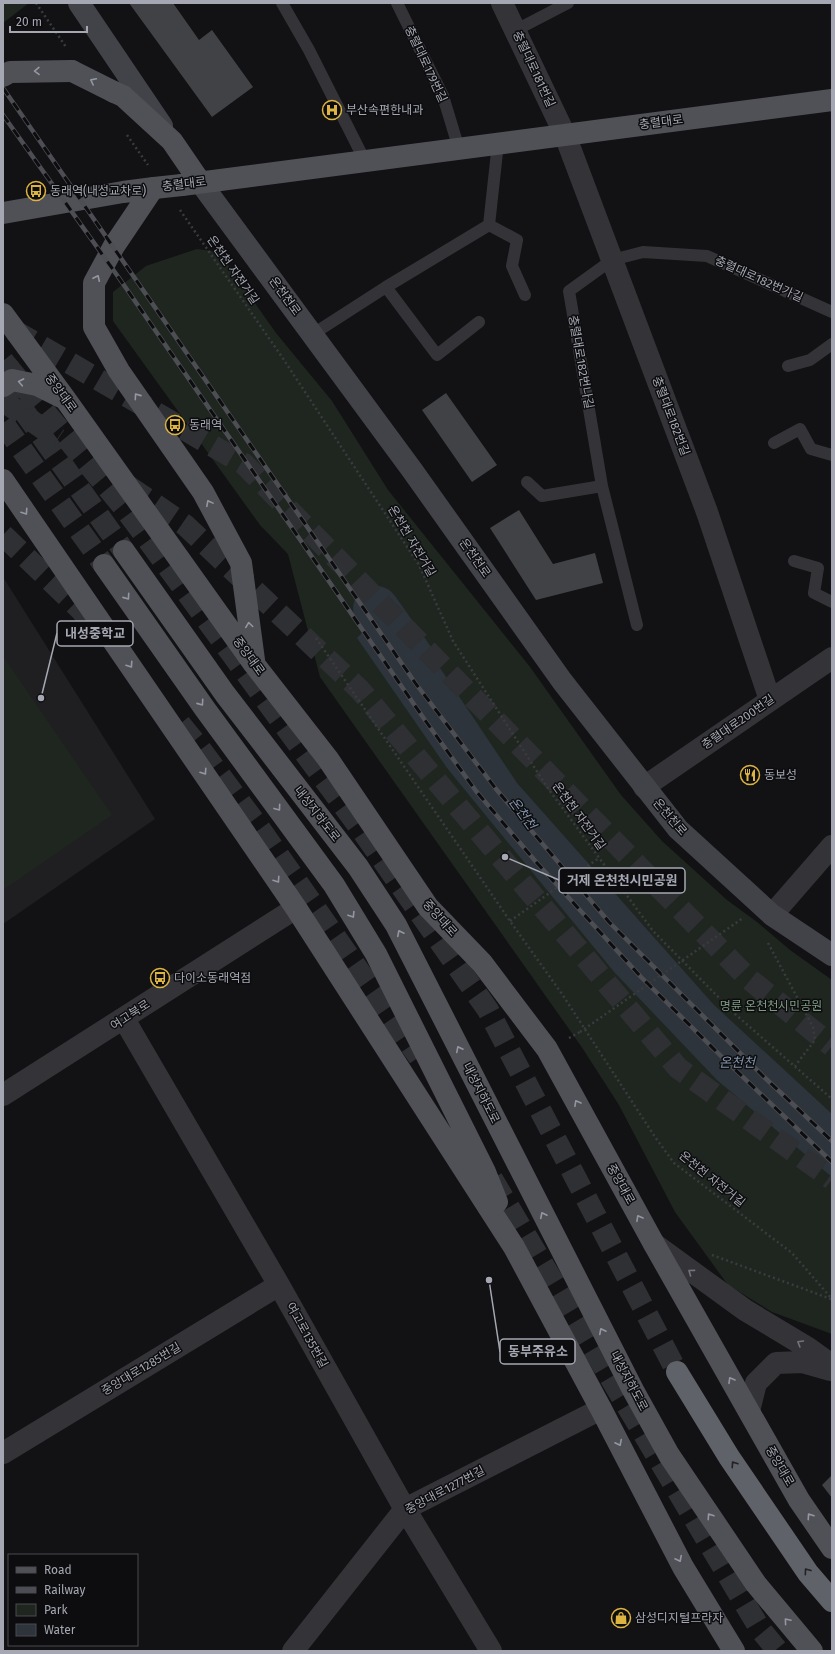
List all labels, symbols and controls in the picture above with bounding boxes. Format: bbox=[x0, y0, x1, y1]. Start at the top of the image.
scale bar bbox=[10, 8, 87, 34]
text: 20 m bbox=[16, 15, 42, 29]
street label: 충렬대로179번길 bbox=[402, 23, 450, 105]
street label: 충렬대로181번길 bbox=[510, 28, 558, 110]
one-way arrow bbox=[34, 67, 40, 76]
one-way arrow bbox=[90, 78, 97, 86]
hospital icon: 부산속편한내과 bbox=[321, 99, 343, 121]
place label: 부산속편한내과 bbox=[346, 103, 423, 117]
street label: 충렬대로 bbox=[638, 112, 684, 132]
street label: 충렬대로 bbox=[161, 174, 207, 194]
bus stop icon: 동래역(내성교차로) bbox=[25, 180, 47, 202]
place label: 동래역(내성교차로) bbox=[50, 184, 146, 198]
street label: 온천천 자전거길 bbox=[204, 233, 262, 307]
street label: 충렬대로182번가길 bbox=[713, 253, 805, 305]
street label: 온천천로 bbox=[266, 274, 304, 318]
one-way arrow bbox=[92, 275, 100, 283]
street label: 충렬대로182번나길 bbox=[566, 314, 596, 410]
street label: 중앙대로 bbox=[42, 371, 80, 415]
street label: 충렬대로182번길 bbox=[649, 374, 693, 458]
one-way arrow bbox=[18, 378, 24, 386]
one-way arrow bbox=[135, 393, 142, 400]
bus stop icon: 동래역 bbox=[164, 414, 186, 436]
place label: 동래역 bbox=[189, 418, 222, 432]
one-way arrow bbox=[206, 500, 214, 508]
street label: 온천천 자전거길 bbox=[385, 503, 439, 579]
one-way arrow bbox=[20, 508, 28, 515]
street label: 온천천로 bbox=[457, 536, 493, 580]
one-way arrow bbox=[122, 593, 130, 600]
callout: 내성중학교 bbox=[57, 621, 133, 646]
one-way arrow bbox=[245, 622, 254, 628]
text: 내성중학교 bbox=[65, 626, 125, 641]
street label: 중앙대로 bbox=[230, 634, 268, 678]
one-way arrow bbox=[125, 661, 133, 668]
street label: 충렬대로200번길 bbox=[699, 692, 777, 752]
one-way arrow bbox=[196, 699, 203, 706]
restaurant icon: 동보성 bbox=[739, 764, 761, 786]
one-way arrow bbox=[199, 768, 206, 775]
place label: 동보성 bbox=[764, 768, 797, 782]
street label: 온천천 자전거길 bbox=[550, 779, 608, 853]
street label: 내성지하도로 bbox=[291, 784, 343, 844]
water label: 온천천 bbox=[506, 794, 540, 833]
street label: 온천천로 bbox=[650, 796, 690, 838]
one-way arrow bbox=[273, 804, 280, 811]
callout: 거제 온천천시민공원 bbox=[559, 868, 685, 893]
text: 거제 온천천시민공원 bbox=[567, 873, 677, 888]
one-way arrow bbox=[272, 876, 280, 883]
street label: 중앙대로 bbox=[420, 897, 460, 939]
one-way arrow bbox=[348, 911, 355, 918]
one-way arrow bbox=[397, 930, 405, 937]
bus stop icon: 다이소동래역점 bbox=[149, 967, 171, 989]
place label: 다이소동래역점 bbox=[174, 971, 251, 985]
street label: 여고북로 bbox=[108, 997, 152, 1033]
park label: 명륜 온천천시민공원 bbox=[720, 999, 822, 1013]
one-way arrow bbox=[456, 1046, 464, 1053]
water label: 온천천 bbox=[719, 1055, 756, 1070]
street label: 내성지하도로 bbox=[460, 1060, 502, 1126]
one-way arrow bbox=[574, 1100, 582, 1108]
street label: 온천천 자전거길 bbox=[676, 1148, 748, 1210]
street label: 중앙대로 bbox=[604, 1161, 638, 1207]
one-way arrow bbox=[541, 1212, 548, 1219]
one-way arrow bbox=[637, 1214, 644, 1222]
one-way arrow bbox=[688, 1269, 695, 1277]
street label: 여고로135번길 bbox=[283, 1300, 331, 1370]
one-way arrow bbox=[600, 1327, 607, 1335]
callout: 동부주유소 bbox=[500, 1339, 575, 1364]
street label: 중앙대로1285번길 bbox=[99, 1340, 183, 1398]
one-way arrow bbox=[797, 1340, 804, 1347]
text: 동부주유소 bbox=[508, 1344, 568, 1359]
street label: 내성지하도로 bbox=[607, 1348, 651, 1414]
one-way arrow bbox=[728, 1376, 735, 1384]
one-way arrow bbox=[614, 1439, 622, 1447]
street label: 중앙대로 bbox=[763, 1443, 797, 1489]
one-way arrow bbox=[731, 1461, 739, 1468]
street label: 중앙대로1277번길 bbox=[403, 1463, 487, 1517]
one-way arrow bbox=[707, 1513, 715, 1520]
one-way arrow bbox=[807, 1513, 815, 1520]
legend bbox=[8, 1554, 138, 1646]
one-way arrow bbox=[674, 1555, 682, 1562]
text: Road bbox=[44, 1563, 72, 1577]
one-way arrow bbox=[805, 1569, 812, 1576]
text: Railway bbox=[44, 1583, 85, 1597]
text: Park bbox=[44, 1603, 68, 1617]
shop icon: 삼성디지털프라자 bbox=[610, 1607, 632, 1629]
place label: 삼성디지털프라자 bbox=[635, 1611, 723, 1625]
one-way arrow bbox=[784, 1619, 791, 1626]
text: Water bbox=[44, 1623, 76, 1637]

